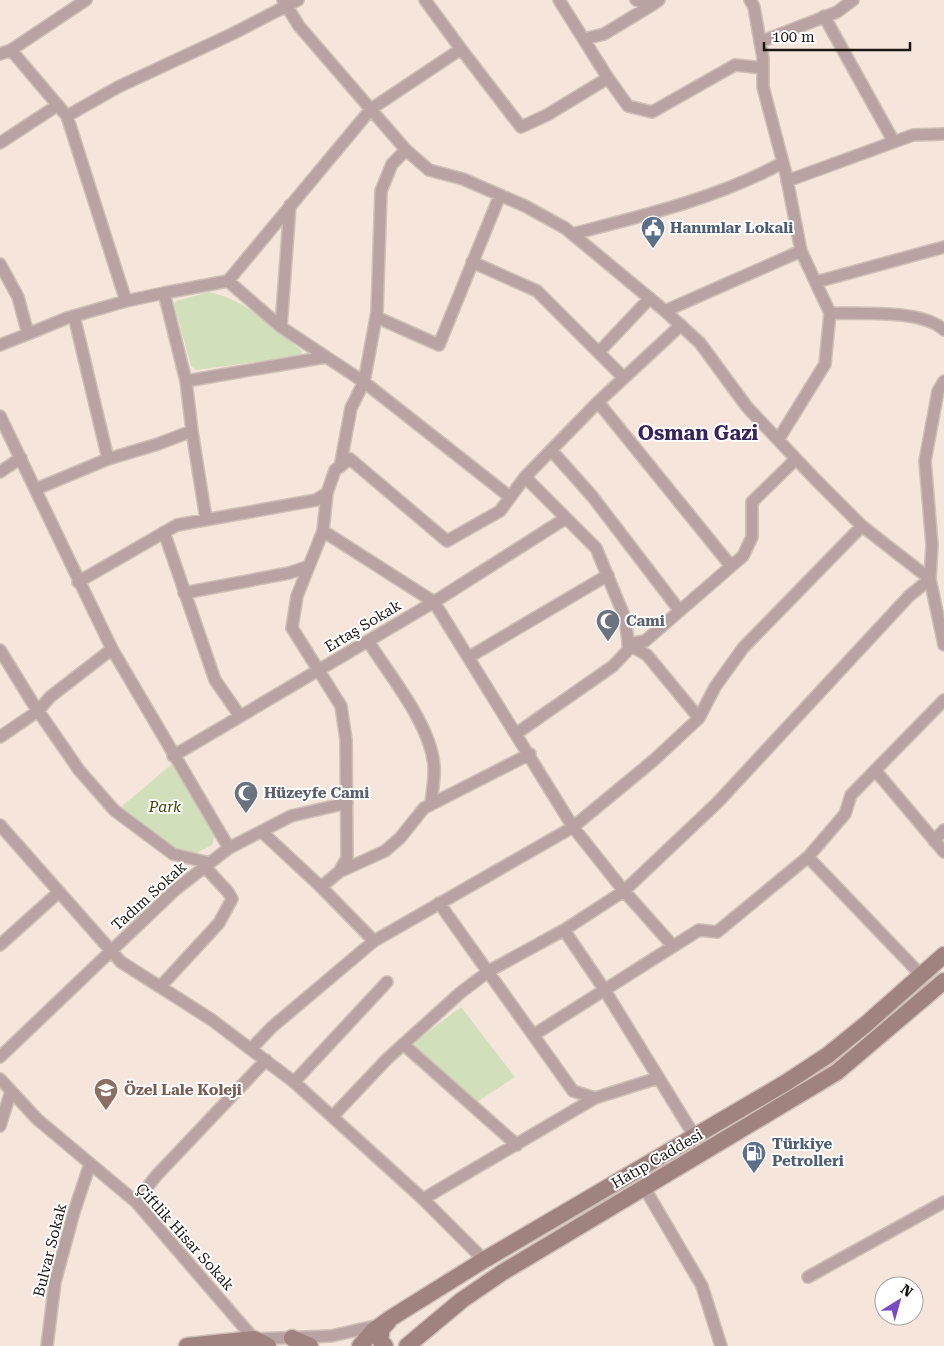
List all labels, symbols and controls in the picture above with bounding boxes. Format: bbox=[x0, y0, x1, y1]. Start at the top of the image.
scale bar bbox=[764, 20, 910, 52]
text: 100 m bbox=[772, 28, 815, 46]
public building icon: Hanımlar Lokali bbox=[640, 215, 666, 249]
place label: Hanımlar Lokali bbox=[670, 219, 793, 237]
district label: Osman Gazi bbox=[638, 421, 759, 445]
street label: Ertaş Sokak bbox=[322, 596, 405, 656]
mosque icon: Cami bbox=[595, 608, 621, 642]
place label: Cami bbox=[626, 612, 665, 630]
mosque icon: Hüzeyfe Cami bbox=[233, 780, 259, 814]
place label: Hüzeyfe Cami bbox=[264, 784, 369, 802]
park label: Park bbox=[148, 798, 182, 816]
street label: Tadım Sokak bbox=[108, 857, 190, 934]
school or university icon: Özel Lale Koleji bbox=[93, 1077, 119, 1111]
place label: Özel Lale Koleji bbox=[124, 1080, 242, 1099]
street label: Hatıp Caddesi bbox=[608, 1125, 706, 1192]
place label: Türkiye Petrolleri bbox=[772, 1135, 844, 1170]
fuel station icon: Türkiye Petrolleri bbox=[741, 1140, 767, 1174]
street label: Çiftlik Hisar Sokak bbox=[132, 1180, 238, 1295]
street label: Bulvar Sokak bbox=[30, 1201, 70, 1299]
north arrow bbox=[874, 1276, 924, 1326]
text: N bbox=[898, 1281, 916, 1300]

